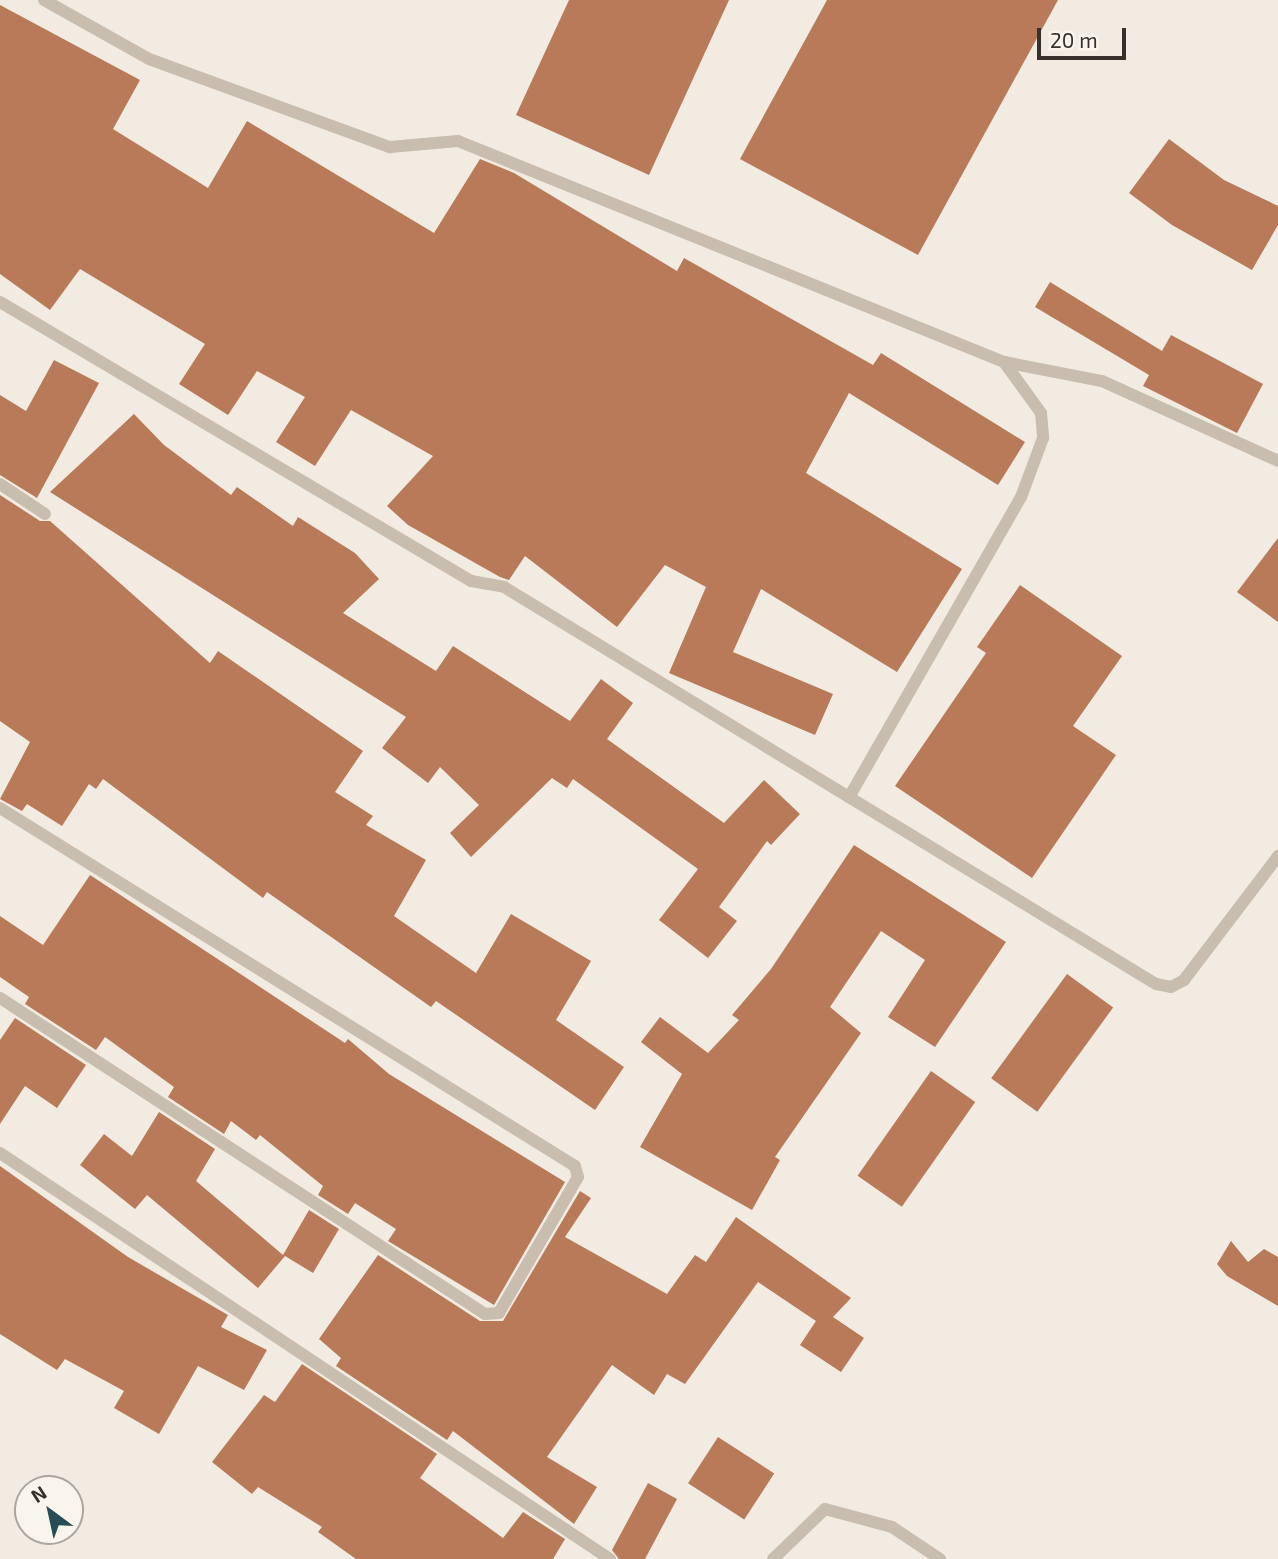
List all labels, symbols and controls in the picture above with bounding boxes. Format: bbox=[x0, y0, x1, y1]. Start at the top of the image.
scale bar bbox=[1040, 14, 1129, 58]
text: 20 m bbox=[1050, 27, 1098, 52]
north arrow bbox=[14, 1475, 84, 1545]
text: N bbox=[26, 1480, 50, 1507]

